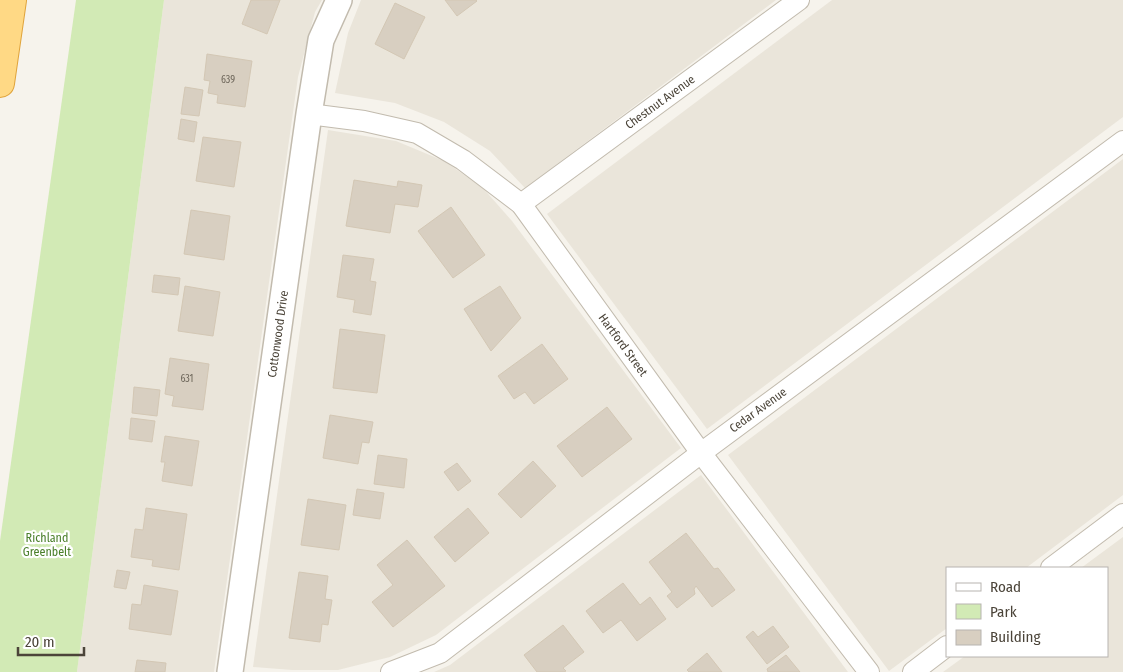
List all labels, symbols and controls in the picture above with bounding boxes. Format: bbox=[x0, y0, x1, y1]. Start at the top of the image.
street label: Chestnut Avenue bbox=[622, 72, 698, 132]
house number: 639 bbox=[221, 74, 235, 86]
street label: Cottonwood Drive bbox=[265, 290, 291, 378]
street label: Hartford Street bbox=[596, 311, 650, 379]
house number: 631 bbox=[180, 373, 194, 385]
street label: Cedar Avenue bbox=[727, 385, 789, 435]
park label: Richland Greenbelt bbox=[23, 531, 71, 559]
legend bbox=[946, 567, 1108, 657]
text: Road bbox=[990, 578, 1021, 596]
text: Park bbox=[990, 603, 1017, 621]
scale bar bbox=[18, 624, 84, 656]
text: Building bbox=[990, 628, 1041, 646]
text: 20 m bbox=[25, 633, 55, 651]

